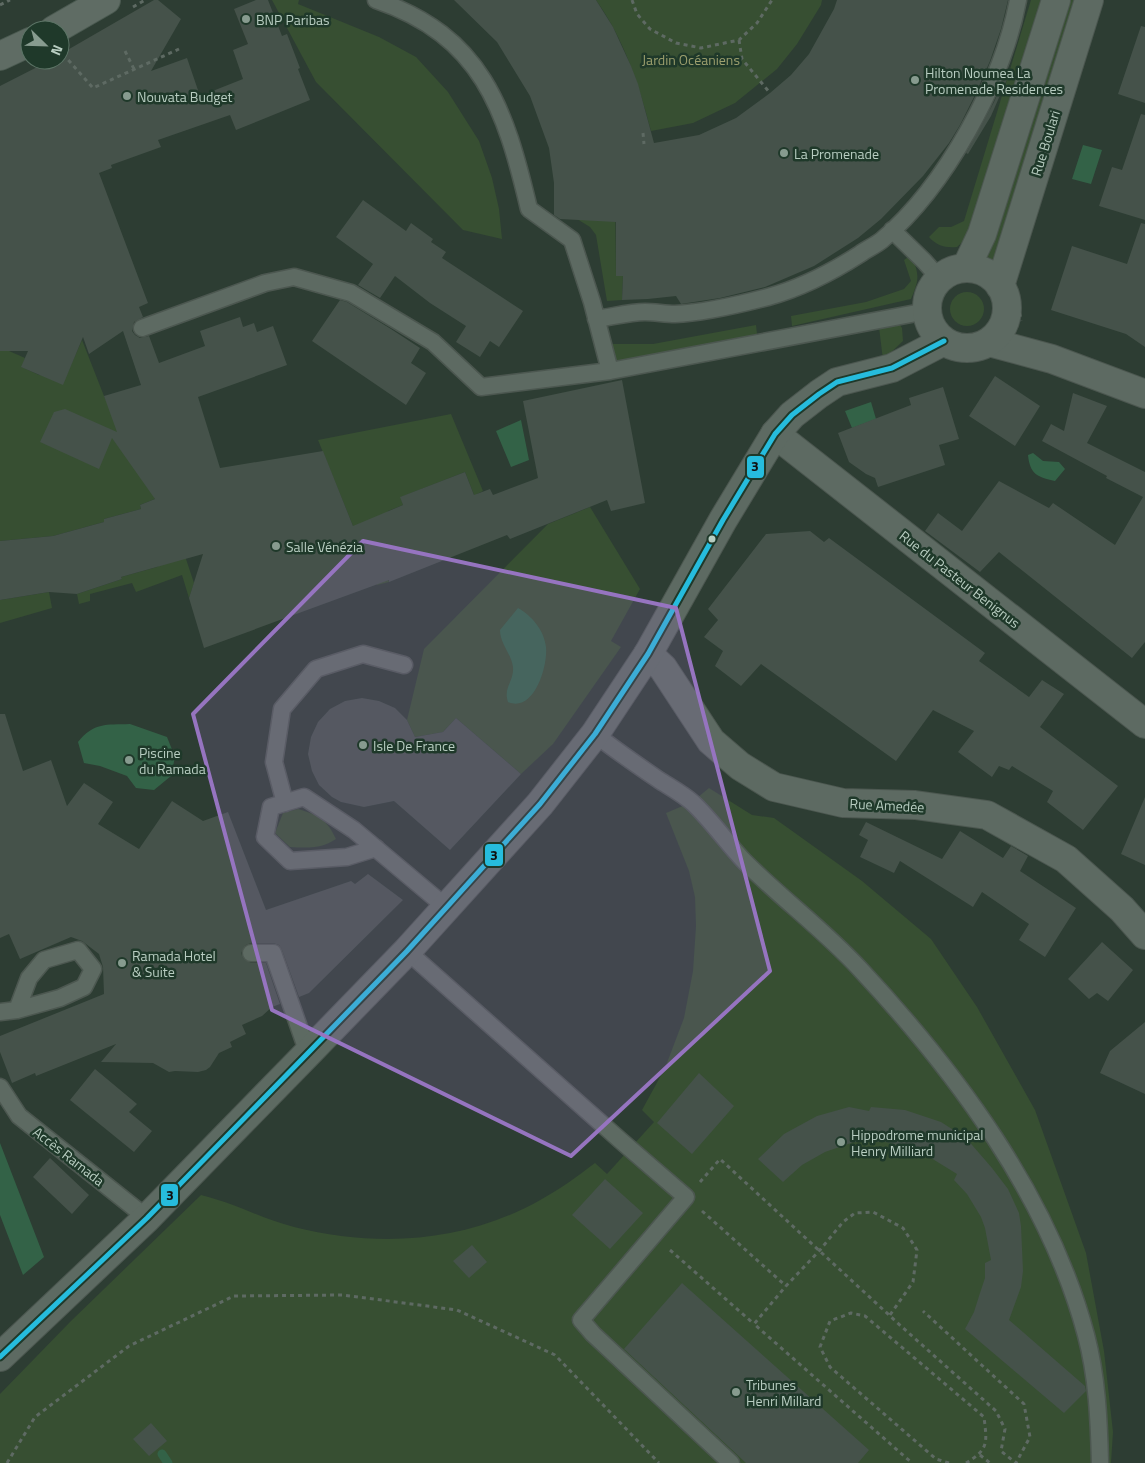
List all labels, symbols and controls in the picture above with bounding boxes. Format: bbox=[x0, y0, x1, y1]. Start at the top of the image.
place label: BNP Paribas bbox=[256, 9, 330, 30]
marker: BNP Paribas bbox=[240, 13, 252, 25]
north arrow bbox=[20, 20, 70, 70]
text: N bbox=[46, 42, 69, 59]
park label: Jardin Océaniens bbox=[642, 49, 740, 70]
place label: Hilton Noumea La Promenade Residences bbox=[925, 62, 1063, 99]
marker: Hilton Noumea La Promenade Residences bbox=[909, 74, 921, 86]
place label: Nouvata Budget bbox=[137, 86, 233, 107]
marker: Nouvata Budget bbox=[121, 90, 133, 102]
street label: Rue Boulari bbox=[1025, 108, 1065, 178]
place label: La Promenade bbox=[794, 143, 879, 164]
marker: La Promenade bbox=[778, 147, 790, 159]
line badge: 3 bbox=[746, 455, 765, 479]
text: 3 bbox=[751, 455, 759, 476]
street label: Rue du Pasteur Benignus bbox=[895, 525, 1025, 633]
unlabelled marker bbox=[707, 534, 717, 544]
place label: Salle Vénézia bbox=[286, 536, 363, 557]
marker: Salle Vénézia bbox=[270, 540, 282, 552]
place label: Isle De France bbox=[373, 735, 455, 756]
marker: Isle De France bbox=[357, 739, 369, 751]
place label: Piscine du Ramada bbox=[139, 742, 206, 779]
marker: Piscine du Ramada bbox=[123, 754, 135, 766]
street label: Rue Amedée bbox=[849, 793, 925, 817]
line badge: 3 bbox=[484, 843, 504, 867]
text: 3 bbox=[490, 844, 498, 865]
place label: Ramada Hotel & Suite bbox=[132, 945, 216, 982]
marker: Ramada Hotel & Suite bbox=[116, 957, 128, 969]
street label: Accès Ramada bbox=[29, 1121, 109, 1191]
place label: Hippodrome municipal Henry Milliard bbox=[851, 1124, 984, 1161]
marker: Hippodrome municipal Henry Milliard bbox=[835, 1136, 847, 1148]
line badge: 3 bbox=[160, 1183, 179, 1207]
text: 3 bbox=[166, 1184, 174, 1205]
place label: Tribunes Henri Millard bbox=[746, 1374, 821, 1411]
marker: Tribunes Henri Millard bbox=[730, 1386, 742, 1398]

